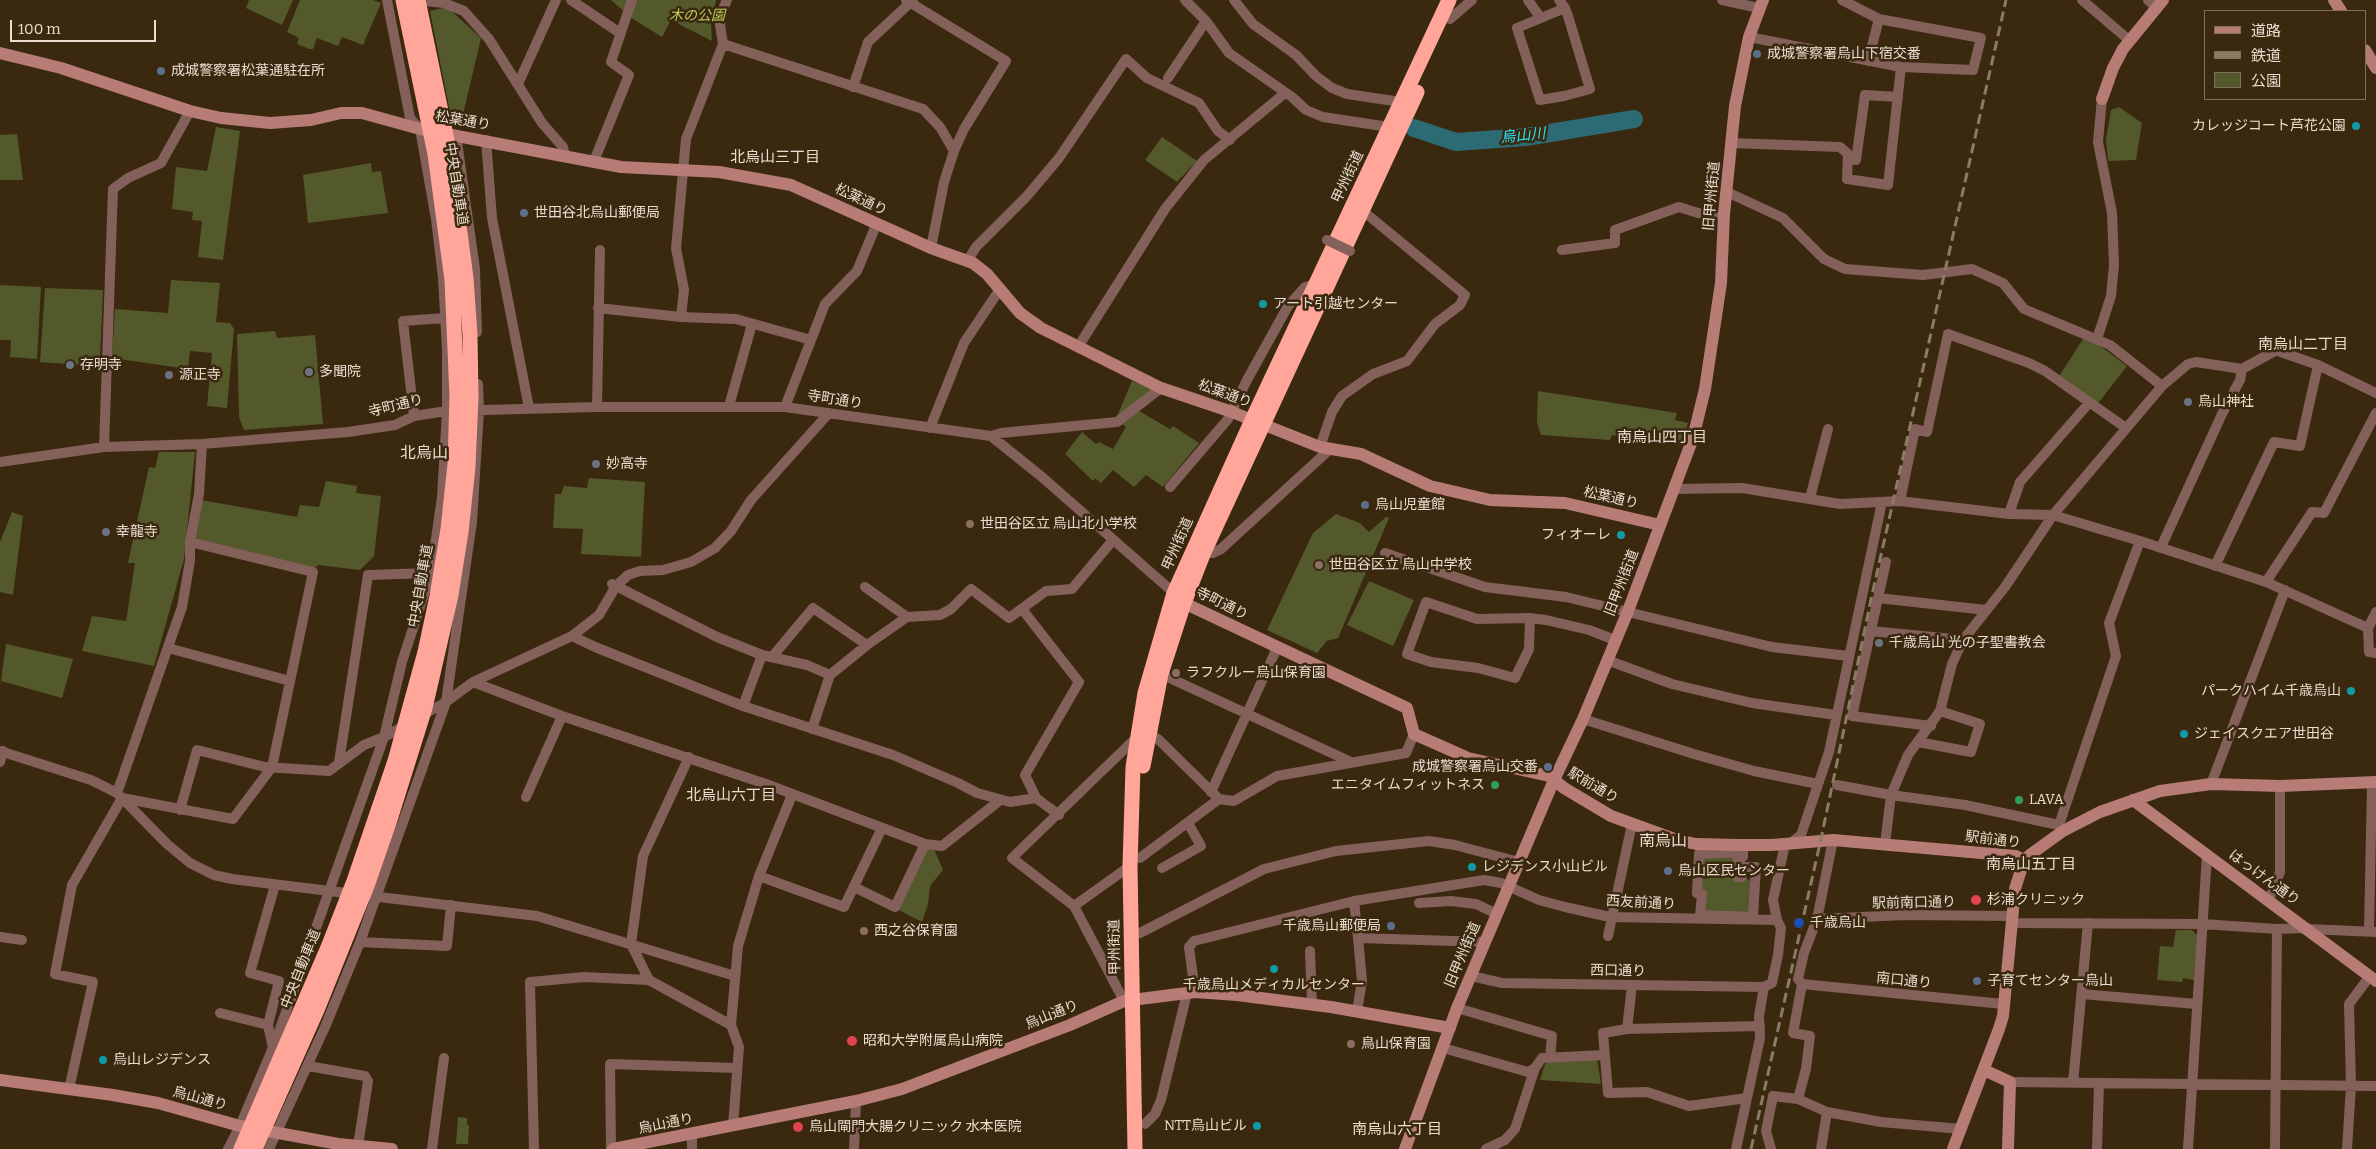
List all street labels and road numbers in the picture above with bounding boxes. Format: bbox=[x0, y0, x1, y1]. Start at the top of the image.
street label: 松葉通り bbox=[434, 108, 492, 134]
street label: 中央自動車道 bbox=[441, 141, 471, 227]
street label: 甲州街道 bbox=[1329, 148, 1367, 206]
street label: 旧甲州街道 bbox=[1701, 160, 1723, 232]
street label: 松葉通り bbox=[832, 181, 890, 219]
street label: 松葉通り bbox=[1196, 377, 1254, 411]
street label: 寺町通り bbox=[806, 387, 864, 413]
street label: 寺町通り bbox=[367, 391, 425, 421]
street label: 松葉通り bbox=[1582, 484, 1640, 512]
street label: 甲州街道 bbox=[1159, 515, 1197, 573]
street label: 中央自動車道 bbox=[405, 543, 437, 629]
street label: 旧甲州街道 bbox=[1602, 547, 1642, 619]
street label: 寺町通り bbox=[1193, 584, 1251, 624]
street label: 駅前通り bbox=[1565, 764, 1621, 808]
street label: 駅前通り bbox=[1964, 828, 2022, 852]
street label: はっけん通り bbox=[2225, 847, 2303, 909]
street label: 西友前通り bbox=[1606, 893, 1676, 913]
street label: 駅前南口通り bbox=[1872, 894, 1956, 912]
street label: 甲州街道 bbox=[1106, 919, 1124, 975]
street label: 旧甲州街道 bbox=[1442, 920, 1484, 990]
street label: 中央自動車道 bbox=[277, 927, 325, 1011]
street label: 西口通り bbox=[1590, 962, 1646, 980]
street label: 南口通り bbox=[1875, 970, 1933, 992]
street label: 烏山通り bbox=[1023, 997, 1081, 1033]
street label: 烏山通り bbox=[171, 1084, 229, 1114]
street label: 烏山通り bbox=[637, 1110, 695, 1138]

